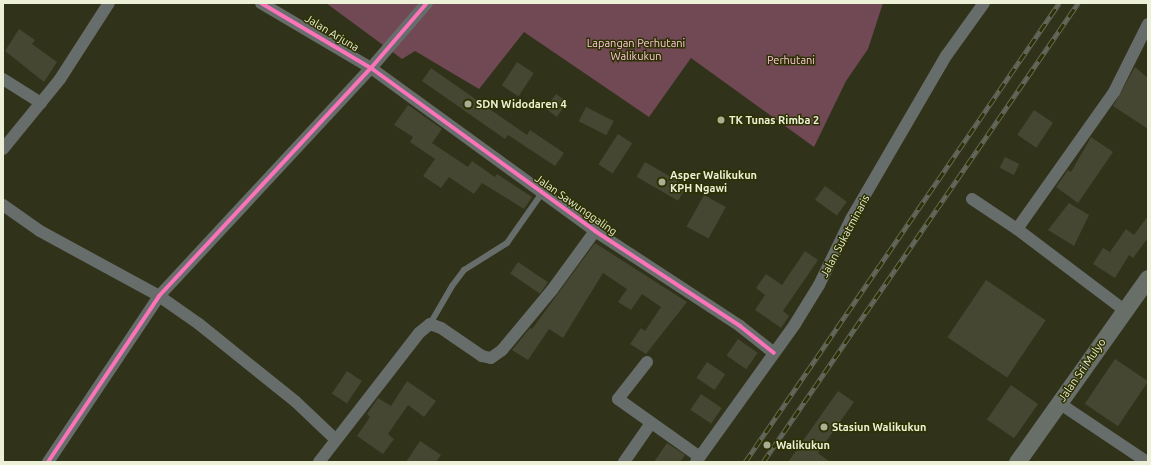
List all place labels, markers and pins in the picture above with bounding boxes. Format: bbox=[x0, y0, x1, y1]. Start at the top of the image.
place label: SDN Widodaren 4 bbox=[476, 97, 567, 111]
marker: SDN Widodaren 4 bbox=[463, 99, 473, 109]
place label: TK Tunas Rimba 2 bbox=[729, 113, 819, 127]
marker: TK Tunas Rimba 2 bbox=[716, 115, 726, 125]
place label: Asper Walikukun KPH Ngawi bbox=[670, 169, 757, 195]
marker: Asper Walikukun KPH Ngawi bbox=[657, 177, 667, 187]
place label: Stasiun Walikukun bbox=[832, 420, 926, 434]
marker: Stasiun Walikukun bbox=[819, 422, 829, 432]
place label: Walikukun bbox=[776, 438, 830, 452]
marker: Walikukun bbox=[761, 439, 773, 451]

